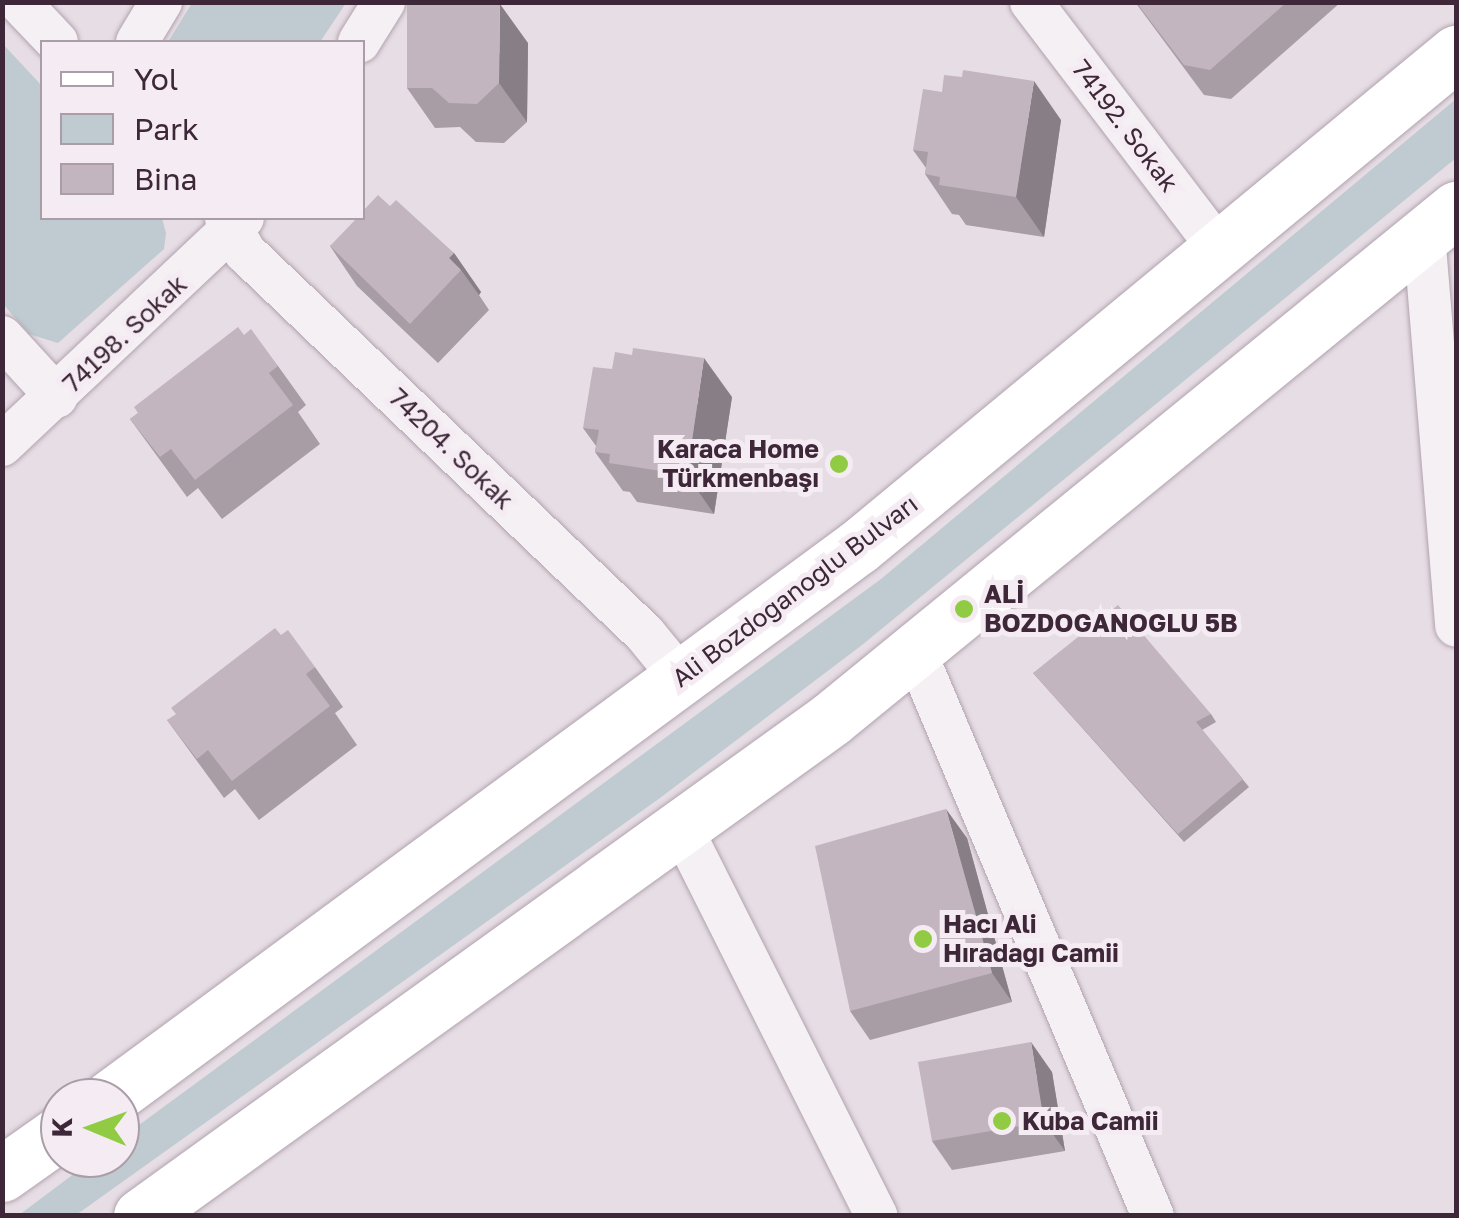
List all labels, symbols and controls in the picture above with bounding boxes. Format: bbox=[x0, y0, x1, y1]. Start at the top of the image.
legend bbox=[40, 40, 365, 220]
street label: 74192. Sokak bbox=[1066, 54, 1184, 198]
text: Yol bbox=[134, 61, 178, 97]
text: Park bbox=[134, 111, 199, 147]
text: Bina bbox=[134, 161, 198, 197]
street label: 74198. Sokak bbox=[57, 269, 193, 399]
street label: 74204. Sokak bbox=[383, 382, 519, 516]
place label: Karaca Home Türkmenbaşı bbox=[657, 435, 819, 494]
marker: Karaca Home Türkmenbaşı bbox=[828, 453, 850, 475]
street label: Ali Bozdoğanoğlu Bulvarı bbox=[666, 489, 924, 693]
place label: ALİ BOZDOĞANOĞLU 5B bbox=[984, 580, 1238, 639]
marker: ALİ BOZDOĞANOĞLU 5B bbox=[953, 598, 975, 620]
place label: Hacı Ali Hıradağı Camii bbox=[943, 910, 1119, 969]
marker: Hacı Ali Hıradağı Camii bbox=[912, 928, 934, 950]
north arrow bbox=[40, 1078, 140, 1178]
place label: Kuba Camii bbox=[1022, 1106, 1159, 1136]
marker: Kuba Camii bbox=[991, 1110, 1013, 1132]
text: K bbox=[45, 1117, 78, 1138]

